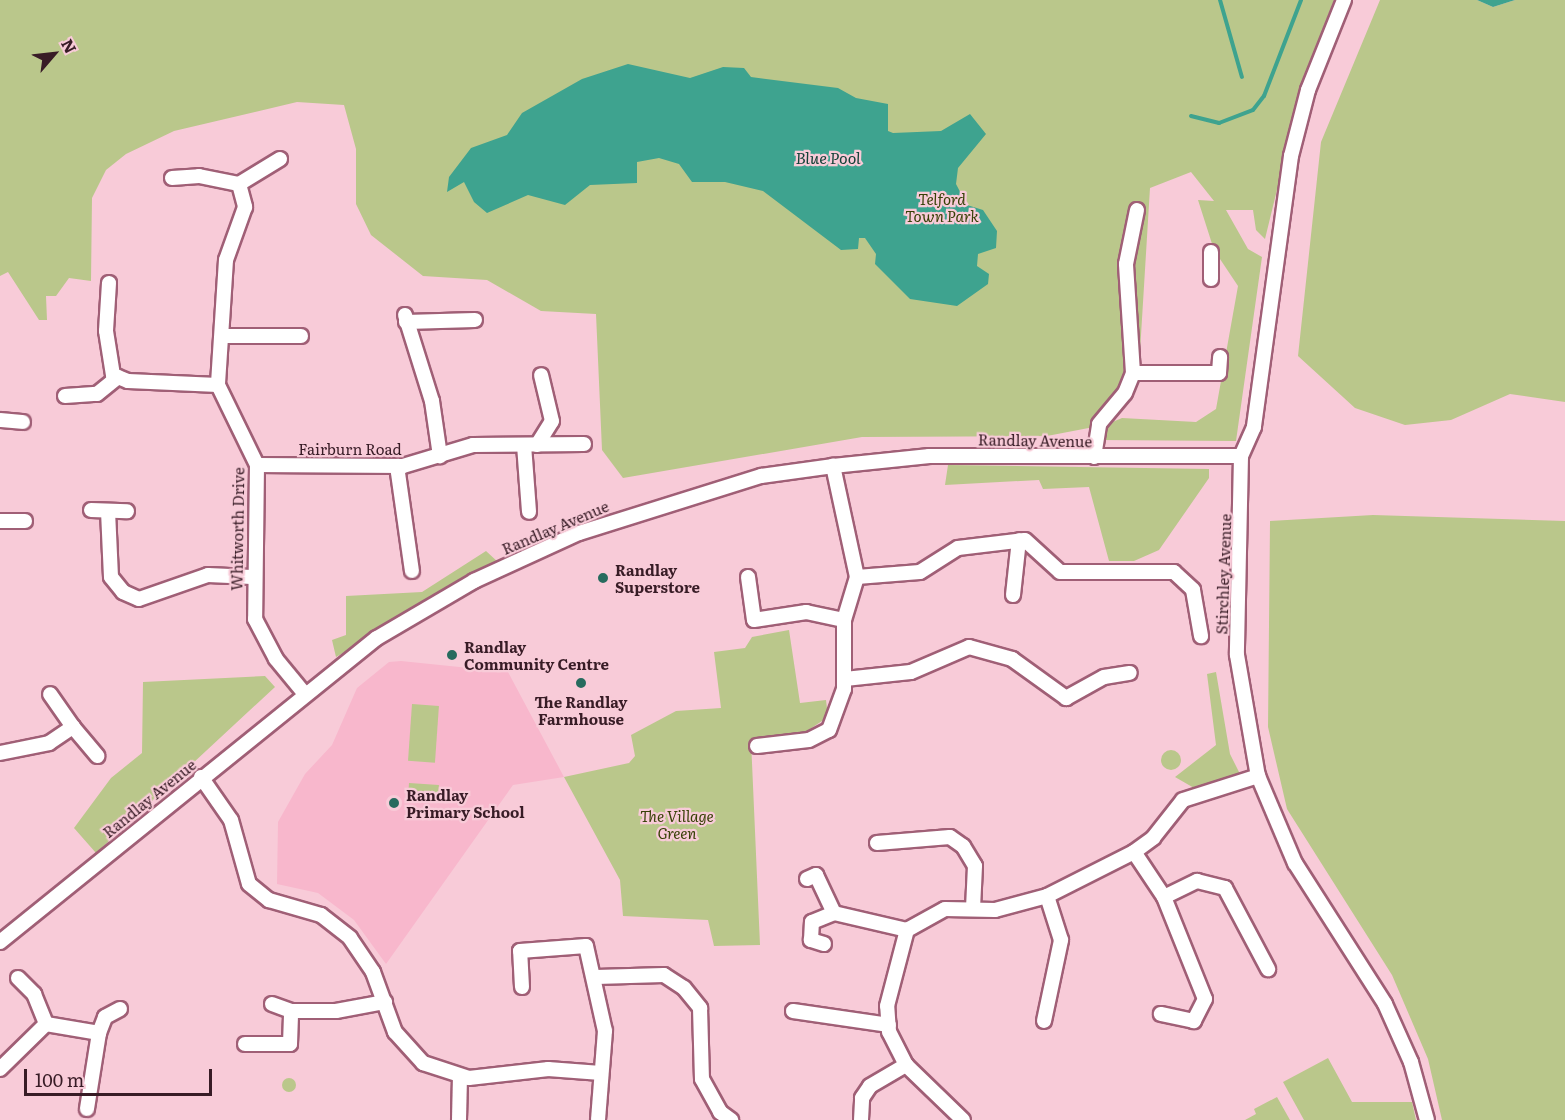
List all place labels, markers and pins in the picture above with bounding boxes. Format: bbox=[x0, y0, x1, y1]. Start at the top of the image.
place label: Randlay Superstore bbox=[615, 560, 700, 595]
marker: Randlay Superstore bbox=[596, 571, 610, 585]
place label: Randlay Community Centre bbox=[464, 637, 609, 672]
marker: Randlay Community Centre bbox=[445, 648, 459, 662]
marker: The Randlay Farmhouse bbox=[574, 676, 588, 690]
place label: The Randlay Farmhouse bbox=[535, 692, 627, 727]
place label: Randlay Primary School bbox=[406, 785, 525, 820]
marker: Randlay Primary School bbox=[387, 796, 401, 810]

